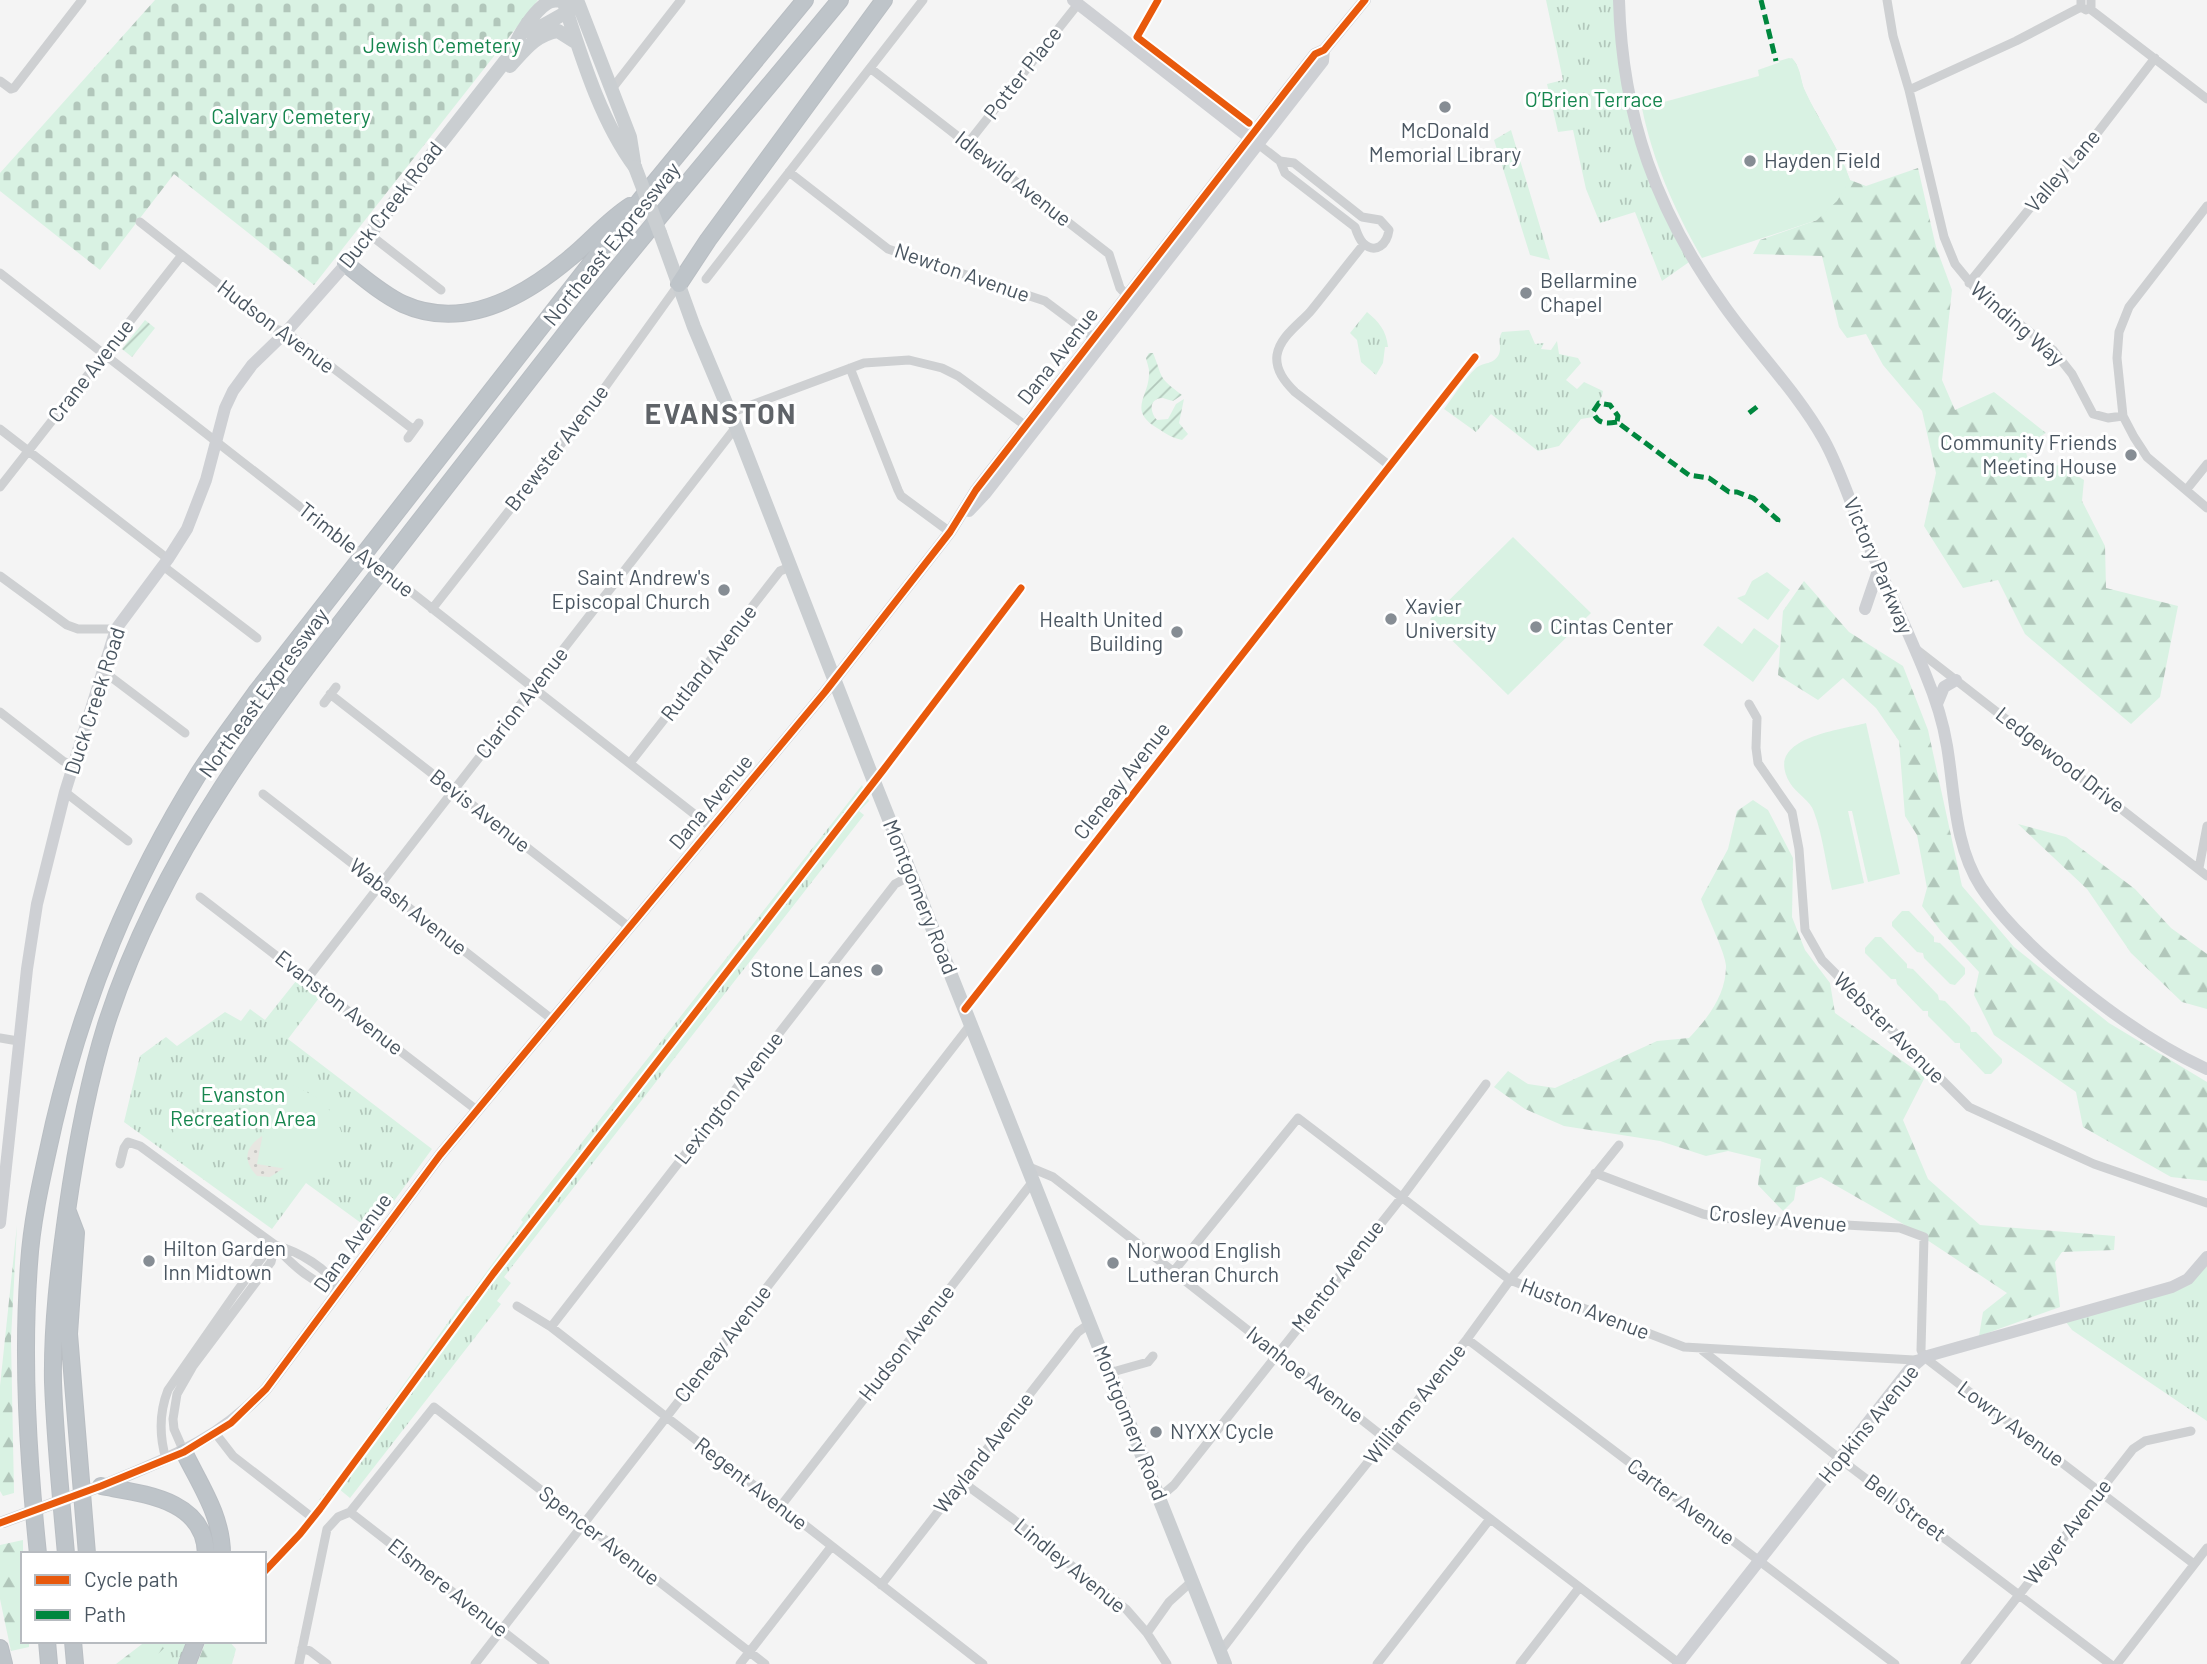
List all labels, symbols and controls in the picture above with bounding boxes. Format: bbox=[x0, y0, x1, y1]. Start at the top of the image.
street label: Potter Place bbox=[978, 20, 1066, 124]
park label: Jewish Cemetery bbox=[363, 32, 521, 57]
park label: O’Brien Terrace bbox=[1525, 86, 1663, 111]
marker: McDonald Memorial Library bbox=[1437, 99, 1453, 115]
park label: Calvary Cemetery bbox=[211, 103, 371, 128]
place label: McDonald Memorial Library bbox=[1369, 117, 1522, 166]
street label: Valley Lane bbox=[2019, 123, 2105, 217]
street label: Idlewild Avenue bbox=[951, 125, 1077, 231]
street label: Duck Creek Road bbox=[333, 136, 447, 272]
place label: Hayden Field bbox=[1764, 147, 1881, 172]
marker: Hayden Field bbox=[1742, 153, 1758, 169]
street label: Northeast Expressway bbox=[537, 156, 685, 330]
street label: Newton Avenue bbox=[892, 237, 1033, 306]
place label: Bellarmine Chapel bbox=[1540, 267, 1637, 316]
street label: Hudson Avenue bbox=[213, 274, 340, 378]
street label: Winding Way bbox=[1966, 275, 2070, 371]
marker: Bellarmine Chapel bbox=[1518, 285, 1534, 301]
street label: Dana Avenue bbox=[1011, 301, 1103, 409]
street label: Crane Avenue bbox=[42, 313, 138, 427]
street label: Brewster Avenue bbox=[499, 379, 613, 515]
district label: EVANSTON bbox=[645, 396, 797, 430]
place label: Community Friends Meeting House bbox=[1940, 429, 2117, 478]
marker: Community Friends Meeting House bbox=[2123, 447, 2139, 463]
street label: Victory Parkway bbox=[1839, 493, 1920, 638]
street label: Trimble Avenue bbox=[294, 496, 420, 602]
place label: Saint Andrew's Episcopal Church bbox=[551, 564, 710, 613]
marker: Saint Andrew's Episcopal Church bbox=[716, 582, 732, 598]
place label: Xavier University bbox=[1405, 593, 1497, 642]
street label: Rutland Avenue bbox=[655, 599, 761, 725]
street label: Northeast Expressway bbox=[193, 602, 333, 782]
place label: Health United Building bbox=[1039, 606, 1163, 655]
marker: Xavier University bbox=[1383, 611, 1399, 627]
place label: Cintas Center bbox=[1550, 613, 1674, 638]
marker: Cintas Center bbox=[1528, 619, 1544, 635]
street label: Duck Creek Road bbox=[58, 624, 129, 777]
marker: Health United Building bbox=[1169, 624, 1185, 640]
street label: Clarion Avenue bbox=[469, 641, 572, 763]
street label: Ledgewood Drive bbox=[1991, 701, 2130, 817]
street label: Cleneay Avenue bbox=[1067, 716, 1174, 844]
street label: Dana Avenue bbox=[663, 748, 757, 854]
street label: Bevis Avenue bbox=[426, 763, 536, 857]
street label: Montgomery Road bbox=[879, 815, 964, 978]
street label: Wabash Avenue bbox=[345, 852, 473, 960]
street label: Evanston Avenue bbox=[271, 944, 409, 1060]
place label: Stone Lanes bbox=[750, 956, 863, 981]
marker: Stone Lanes bbox=[869, 962, 885, 978]
street label: Webster Avenue bbox=[1829, 966, 1951, 1088]
street label: Lexington Avenue bbox=[668, 1026, 787, 1169]
park label: Evanston Recreation Area bbox=[170, 1081, 316, 1130]
street label: Dana Avenue bbox=[307, 1188, 396, 1297]
street label: Crosley Avenue bbox=[1708, 1199, 1848, 1236]
street label: Mentor Avenue bbox=[1285, 1214, 1388, 1336]
place label: Hilton Garden Inn Midtown bbox=[163, 1235, 286, 1284]
place label: Norwood English Lutheran Church bbox=[1127, 1237, 1281, 1286]
marker: Hilton Garden Inn Midtown bbox=[141, 1253, 157, 1269]
marker: Norwood English Lutheran Church bbox=[1105, 1255, 1121, 1271]
street label: Huston Avenue bbox=[1518, 1272, 1654, 1344]
street label: Cleneay Avenue bbox=[668, 1279, 775, 1407]
street label: Hudson Avenue bbox=[853, 1279, 959, 1405]
street label: Ivanhoe Avenue bbox=[1242, 1320, 1370, 1427]
street label: Williams Avenue bbox=[1358, 1338, 1470, 1468]
street label: Montgomery Road bbox=[1089, 1341, 1174, 1504]
street label: Hopkins Avenue bbox=[1812, 1359, 1923, 1487]
street label: Lowry Avenue bbox=[1954, 1375, 2070, 1471]
street label: Wayland Avenue bbox=[928, 1387, 1038, 1518]
place label: NYXX Cycle bbox=[1170, 1418, 1274, 1443]
marker: NYXX Cycle bbox=[1148, 1424, 1164, 1440]
street label: Regent Avenue bbox=[691, 1431, 813, 1535]
street label: Carter Avenue bbox=[1623, 1452, 1741, 1549]
street label: Bell Street bbox=[1860, 1468, 1952, 1546]
street label: Weyer Avenue bbox=[2018, 1473, 2116, 1589]
street label: Spencer Avenue bbox=[534, 1480, 665, 1590]
street label: Lindley Avenue bbox=[1010, 1512, 1132, 1617]
street label: Elsmere Avenue bbox=[384, 1532, 514, 1642]
legend bbox=[21, 1552, 266, 1643]
text: Cycle path bbox=[84, 1566, 178, 1591]
text: Path bbox=[84, 1601, 126, 1626]

